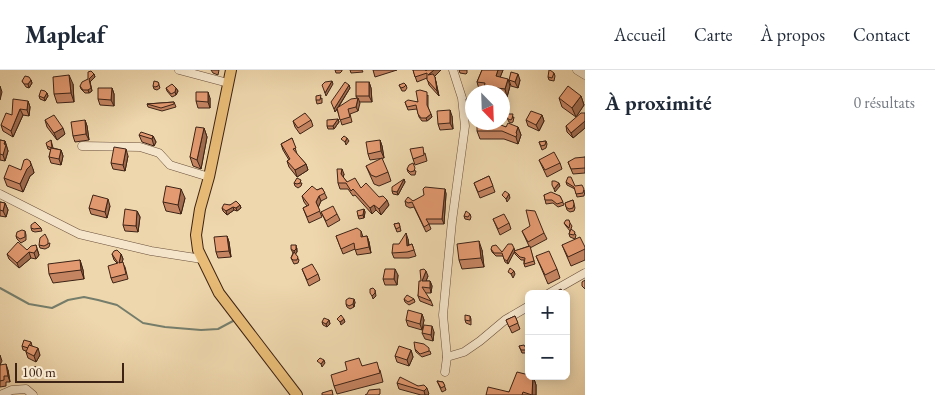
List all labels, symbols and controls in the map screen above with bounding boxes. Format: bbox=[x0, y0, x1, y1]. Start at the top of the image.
text: Mapleaf bbox=[25, 19, 106, 50]
text: Accueil bbox=[614, 23, 666, 46]
text: Carte bbox=[694, 23, 733, 46]
text: À propos bbox=[761, 23, 825, 46]
text: Contact bbox=[853, 23, 910, 46]
north arrow bbox=[465, 85, 510, 130]
text: À proximité bbox=[605, 89, 712, 116]
text: 0 résultats bbox=[853, 92, 915, 113]
map controls bbox=[525, 290, 570, 380]
button: + bbox=[525, 290, 570, 335]
button: − bbox=[525, 335, 570, 380]
scale bar bbox=[15, 360, 124, 383]
text: 100 m bbox=[22, 363, 56, 381]

